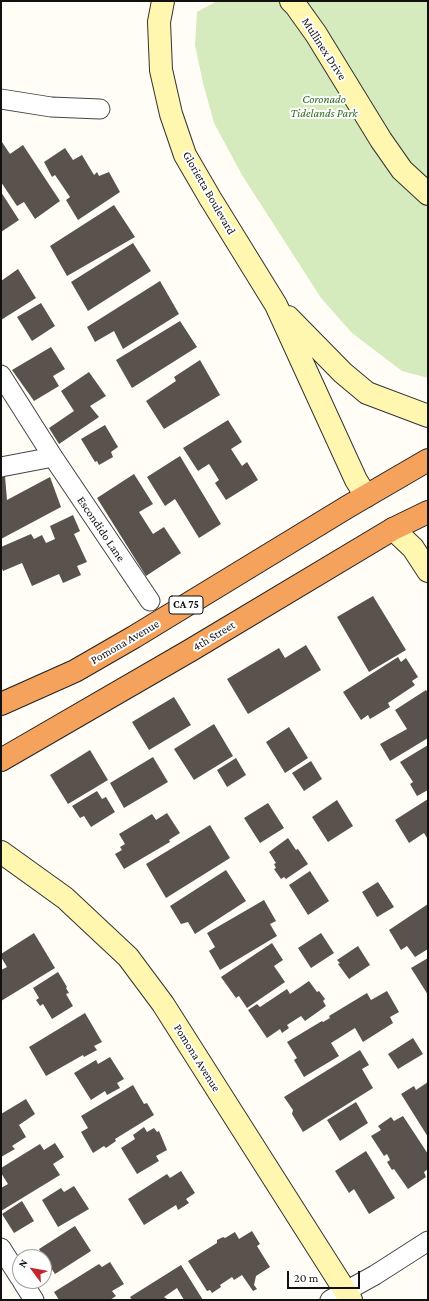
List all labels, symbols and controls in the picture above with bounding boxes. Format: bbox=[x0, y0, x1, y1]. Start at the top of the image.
street label: Mullinex Drive bbox=[299, 15, 349, 83]
park label: Coronado Tidelands Park bbox=[291, 92, 357, 120]
street label: Glorietta Boulevard bbox=[179, 149, 239, 237]
street label: Escondido Lane bbox=[74, 494, 128, 564]
road number: CA 75 bbox=[169, 596, 203, 614]
street label: Pomona Avenue bbox=[88, 617, 162, 667]
street label: 4th Street bbox=[190, 618, 238, 654]
street label: Pomona Avenue bbox=[171, 1022, 223, 1094]
north arrow bbox=[12, 1249, 52, 1289]
text: N bbox=[16, 1257, 30, 1270]
scale bar bbox=[289, 1263, 362, 1289]
text: 20 m bbox=[294, 1271, 318, 1285]

